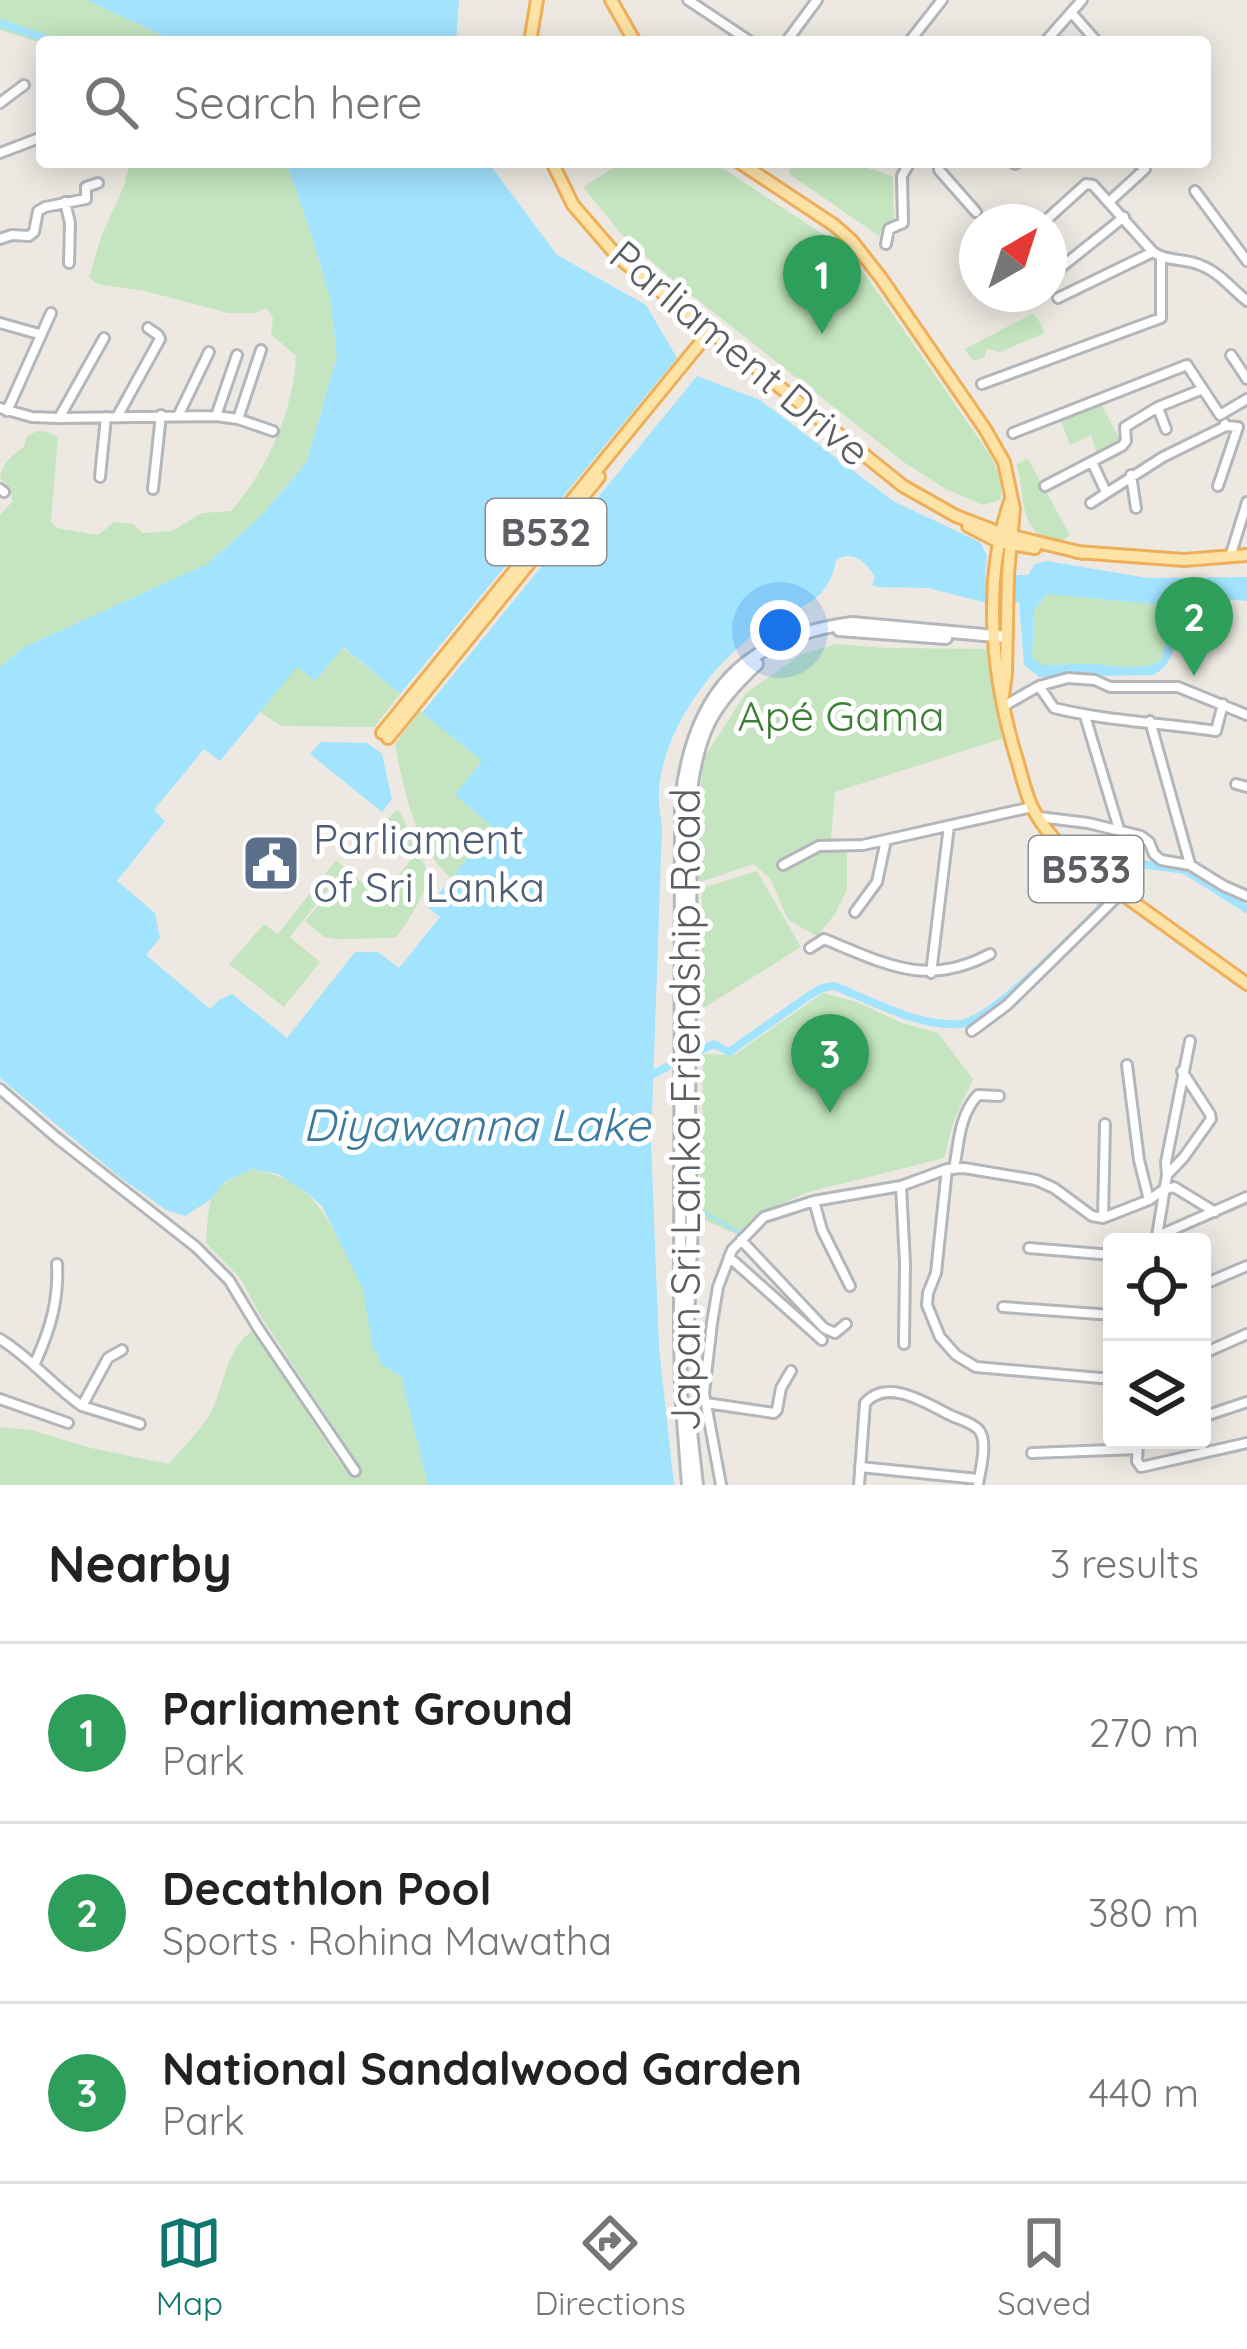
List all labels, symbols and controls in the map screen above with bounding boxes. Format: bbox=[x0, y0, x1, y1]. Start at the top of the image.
search box bbox=[36, 36, 1211, 168]
icon: search bbox=[78, 69, 144, 135]
text: Search here bbox=[174, 74, 422, 130]
north arrow bbox=[959, 204, 1067, 312]
street label: Parliament Drive bbox=[599, 228, 881, 477]
pin: 1 bbox=[783, 235, 861, 334]
road number: B532 bbox=[486, 499, 606, 565]
pin: 2 bbox=[1155, 577, 1233, 676]
your location bbox=[750, 600, 810, 660]
park label: Apé Gama bbox=[738, 689, 944, 742]
street label: Japan Sri Lanka Friendship Road bbox=[658, 788, 711, 1432]
place label: Parliament of Sri Lanka bbox=[313, 812, 545, 913]
public building icon: Parliament of Sri Lanka bbox=[240, 832, 302, 894]
road number: B533 bbox=[1029, 836, 1143, 902]
pin: 3 bbox=[791, 1014, 869, 1113]
water label: Diyawanna Lake bbox=[302, 1096, 651, 1152]
map controls bbox=[1103, 1233, 1211, 1449]
button: locate bbox=[1103, 1233, 1211, 1341]
button: layers bbox=[1103, 1341, 1211, 1449]
text: Nearby bbox=[48, 1531, 232, 1595]
text: 3 results bbox=[1050, 1539, 1199, 1588]
text: Parliament Ground bbox=[162, 1680, 573, 1736]
text: 1 bbox=[79, 1708, 95, 1757]
text: 270 m bbox=[1089, 1708, 1199, 1757]
text: Park bbox=[162, 1736, 245, 1785]
text: Decathlon Pool bbox=[162, 1860, 492, 1916]
text: 2 bbox=[76, 1888, 98, 1937]
text: 380 m bbox=[1088, 1888, 1199, 1937]
text: Sports · Rohina Mawatha bbox=[162, 1916, 612, 1965]
text: National Sandalwood Garden bbox=[162, 2040, 802, 2096]
text: 3 bbox=[77, 2068, 97, 2117]
text: 440 m bbox=[1088, 2068, 1199, 2117]
text: Park bbox=[162, 2096, 245, 2145]
tab: Map bbox=[156, 2210, 223, 2323]
tab: Directions bbox=[534, 2210, 686, 2323]
tab: Saved bbox=[997, 2210, 1091, 2323]

